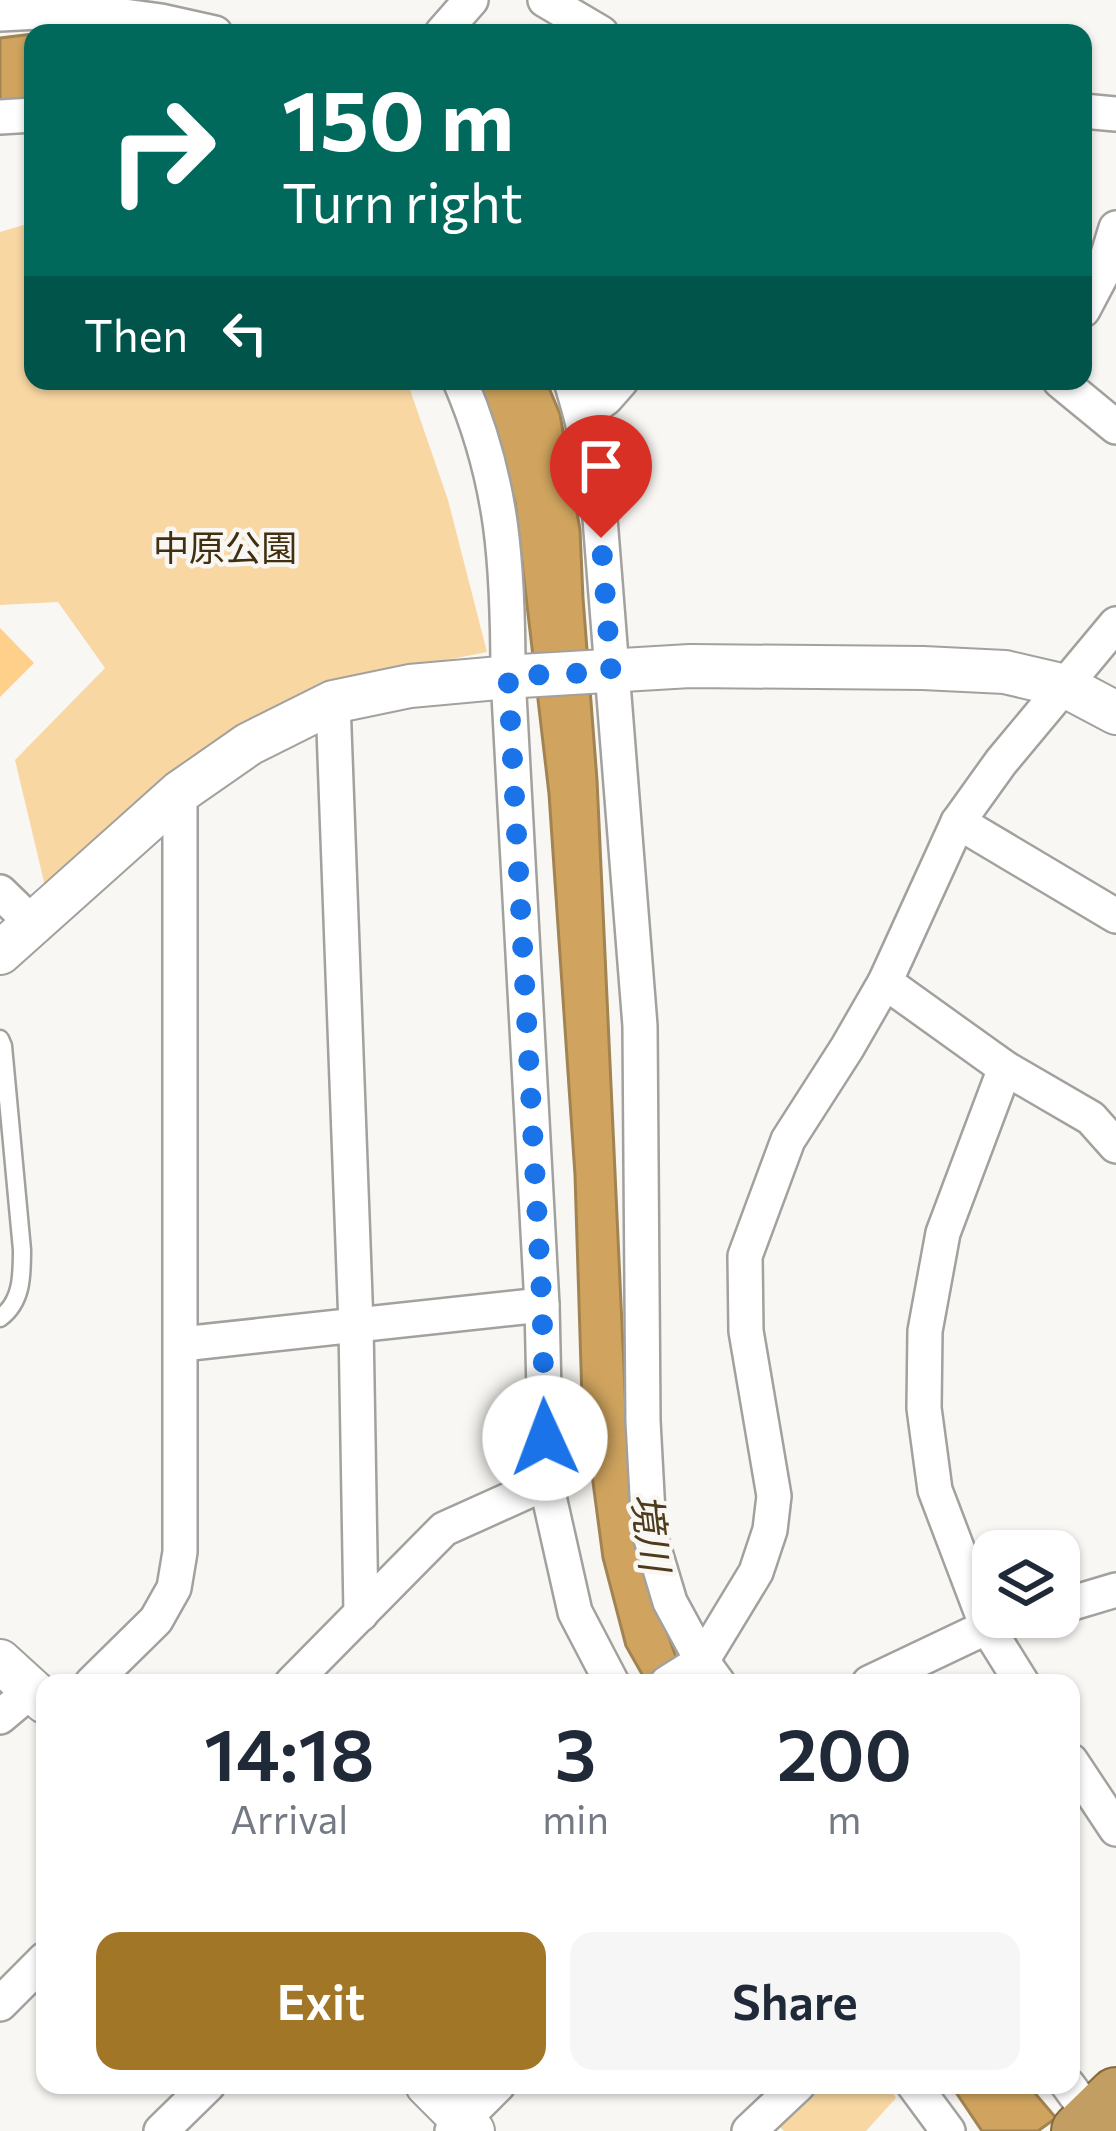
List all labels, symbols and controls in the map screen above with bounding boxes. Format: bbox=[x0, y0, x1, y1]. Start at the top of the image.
text: 150 m bbox=[282, 66, 514, 168]
icon: right bbox=[84, 72, 240, 228]
text: Turn right bbox=[282, 168, 523, 234]
icon: left bbox=[212, 300, 278, 366]
text: Then bbox=[84, 306, 188, 361]
pin bbox=[550, 415, 652, 538]
icon: arrive bbox=[568, 433, 634, 499]
park label: 中原公園 bbox=[153, 524, 297, 568]
position arrow bbox=[482, 1375, 608, 1501]
water label: 境川 bbox=[624, 1490, 682, 1577]
map controls bbox=[972, 1530, 1080, 1638]
button: layers bbox=[972, 1530, 1080, 1638]
text: 14:18 bbox=[204, 1708, 374, 1796]
text: 3 bbox=[555, 1708, 596, 1796]
text: 200 bbox=[777, 1708, 912, 1796]
text: Arrival bbox=[230, 1794, 348, 1842]
text: min bbox=[542, 1794, 609, 1842]
text: m bbox=[827, 1794, 861, 1842]
button: Exit bbox=[96, 1932, 546, 2070]
button: Share bbox=[570, 1932, 1020, 2070]

